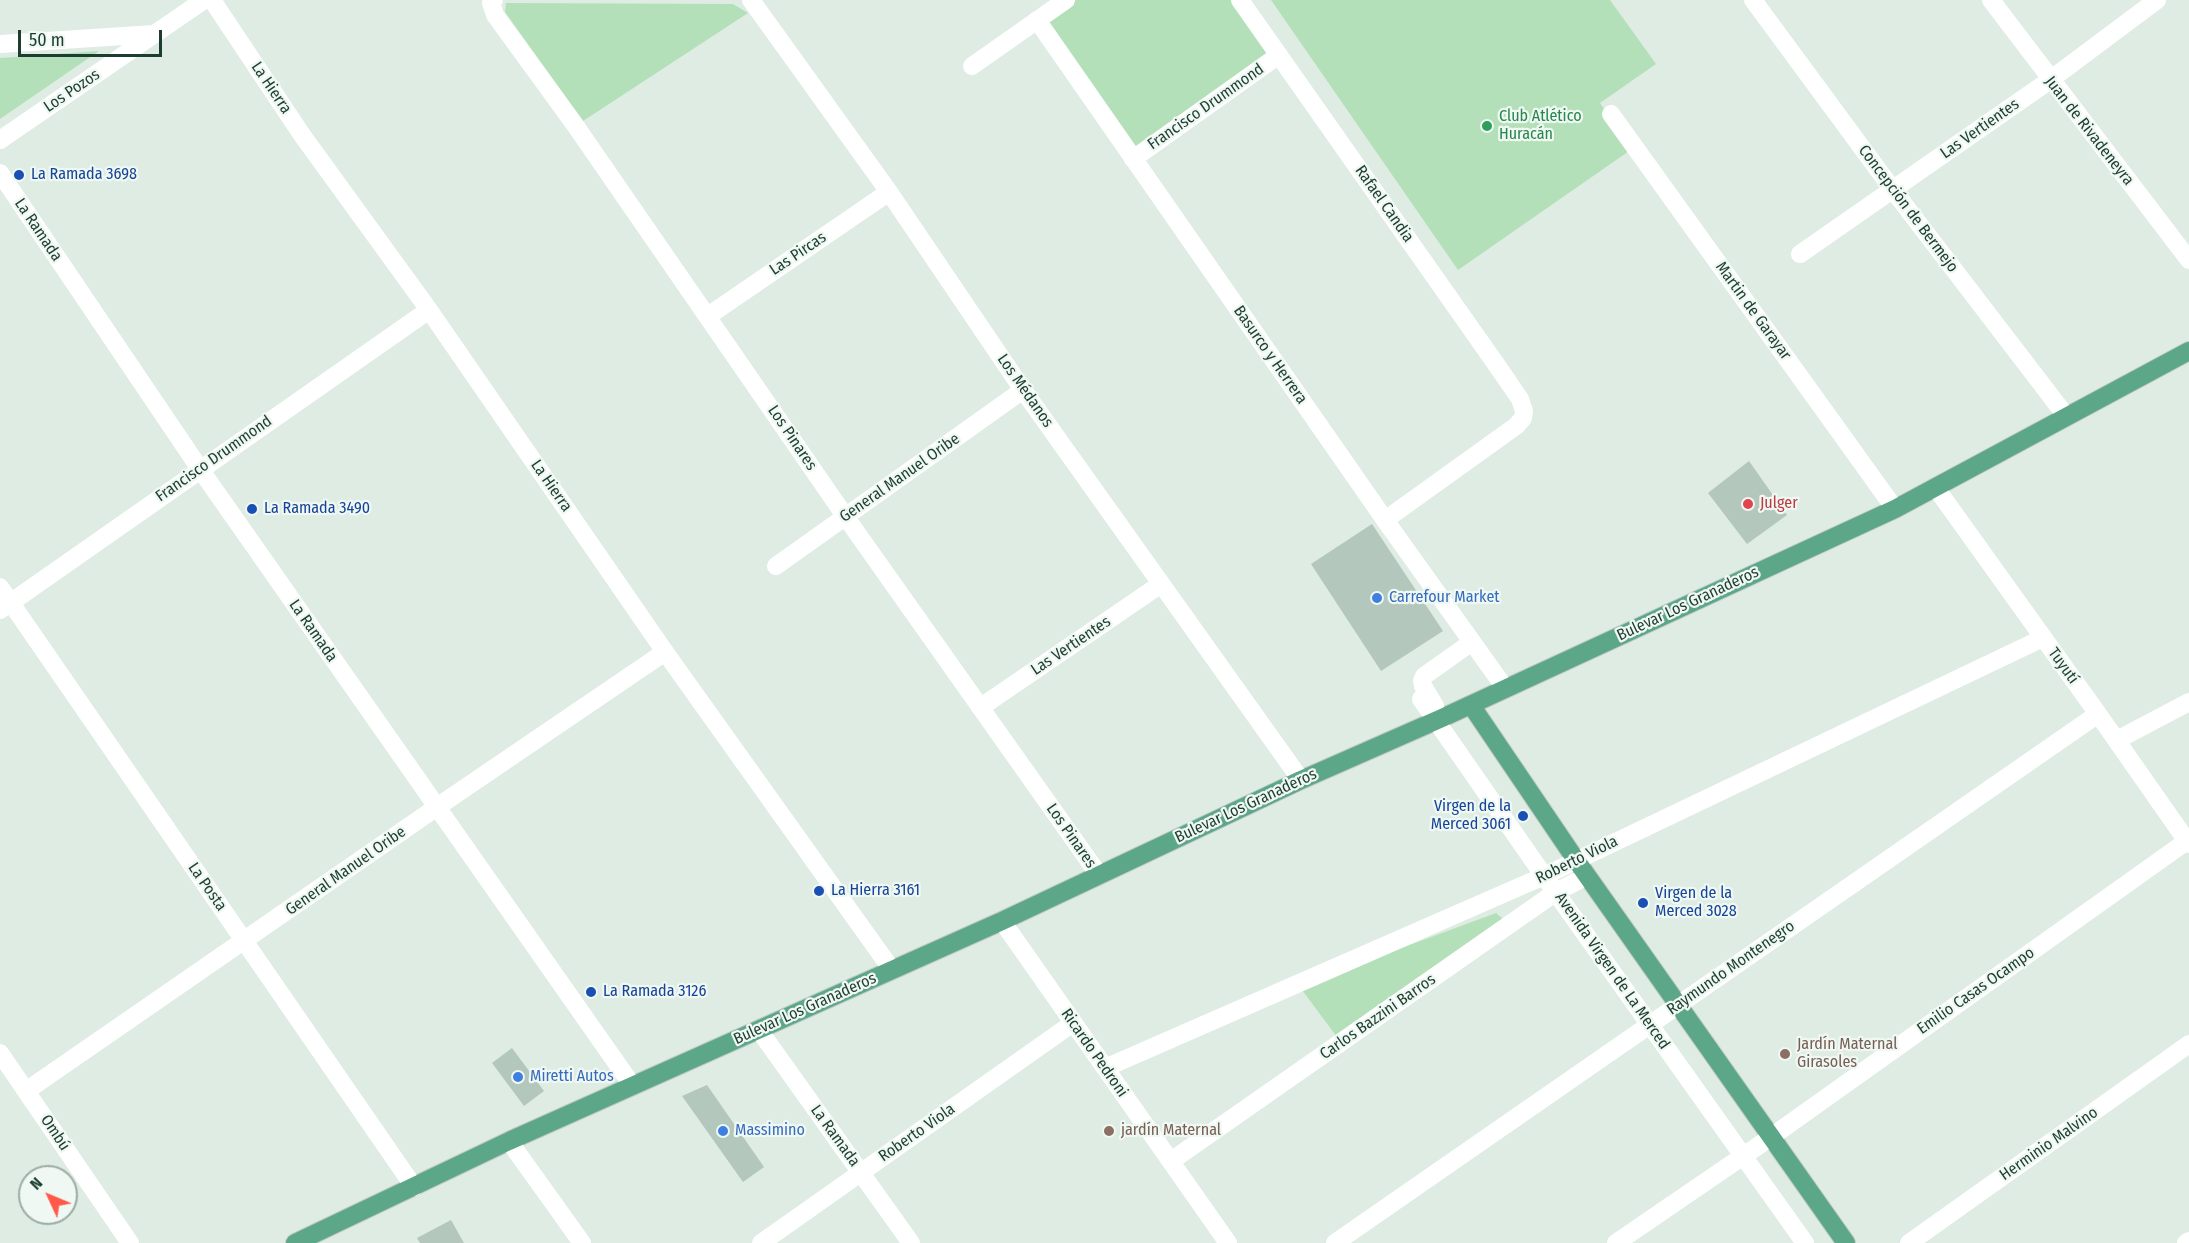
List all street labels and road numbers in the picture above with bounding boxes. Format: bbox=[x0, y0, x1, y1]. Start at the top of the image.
street label: La Hierra bbox=[247, 58, 295, 118]
street label: Francisco Drummond bbox=[1144, 60, 1268, 154]
street label: Los Pozos bbox=[40, 65, 104, 117]
street label: Juan de Rivadeneyra bbox=[2040, 73, 2138, 189]
street label: Las Vertientes bbox=[1937, 95, 2023, 163]
street label: Concepción de Bermejo bbox=[1854, 142, 1962, 276]
street label: Rafael Candia bbox=[1351, 162, 1417, 246]
street label: La Ramada bbox=[10, 195, 66, 265]
street label: Las Pircas bbox=[766, 228, 830, 280]
street label: Martin de Garayar bbox=[1711, 258, 1795, 364]
street label: Basurco y Herrera bbox=[1229, 302, 1311, 408]
street label: Los Médanos bbox=[993, 351, 1057, 431]
street label: Los Pinares bbox=[763, 402, 821, 474]
street label: Francisco Drummond bbox=[152, 412, 276, 506]
street label: General Manuel Oribe bbox=[836, 429, 964, 527]
street label: La Hierra bbox=[526, 456, 576, 516]
street label: Bulevar Los Granaderos bbox=[1614, 563, 1762, 645]
street label: La Ramada bbox=[285, 596, 341, 666]
street label: Las Vertientes bbox=[1028, 612, 1114, 680]
street label: Tuyutí bbox=[2044, 644, 2082, 688]
street label: Bulevar Los Granaderos bbox=[1172, 765, 1320, 847]
street label: Los Pinares bbox=[1042, 800, 1100, 872]
street label: General Manuel Oribe bbox=[282, 822, 410, 920]
street label: Roberto Viola bbox=[1533, 832, 1621, 888]
street label: La Posta bbox=[183, 859, 231, 915]
street label: Avenida Virgen de La Merced bbox=[1550, 889, 1674, 1053]
street label: Raymundo Montenegro bbox=[1663, 917, 1799, 1019]
street label: Emilio Casas Ocampo bbox=[1914, 943, 2038, 1039]
street label: Bulevar Los Granaderos bbox=[731, 969, 879, 1049]
street label: Carlos Bazzini Barros bbox=[1317, 970, 1439, 1064]
street label: Ricardo Pedroni bbox=[1056, 1005, 1132, 1101]
street label: Roberto Viola bbox=[875, 1100, 959, 1166]
street label: La Ramada bbox=[806, 1101, 864, 1171]
street label: Herminio Malvino bbox=[1996, 1103, 2102, 1185]
street label: Ombú bbox=[36, 1111, 74, 1155]

